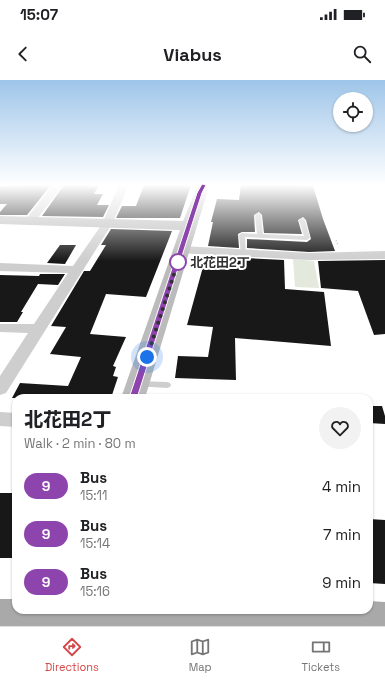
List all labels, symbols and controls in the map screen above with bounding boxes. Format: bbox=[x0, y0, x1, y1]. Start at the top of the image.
text: 15:07 bbox=[20, 5, 58, 24]
icon: back bbox=[12, 43, 34, 65]
text: Viabus bbox=[163, 43, 222, 66]
icon: search bbox=[351, 43, 373, 65]
map controls bbox=[333, 92, 373, 132]
button: locate bbox=[333, 92, 373, 132]
marker: 北花田2丁 bbox=[169, 253, 187, 271]
place label: 北花田2丁 bbox=[190, 254, 250, 271]
your location bbox=[137, 347, 157, 367]
text: 北花田2丁 bbox=[24, 407, 111, 432]
button: heart bbox=[319, 407, 361, 449]
text: Walk · 2 min · 80 m bbox=[24, 435, 136, 452]
text: Bus bbox=[80, 468, 107, 487]
text: 9 bbox=[42, 477, 50, 495]
text: 4 min bbox=[322, 477, 361, 496]
text: 15:11 bbox=[80, 487, 107, 504]
text: Bus bbox=[80, 516, 107, 535]
text: 9 bbox=[42, 525, 50, 543]
text: 7 min bbox=[323, 525, 361, 544]
text: 15:14 bbox=[80, 535, 110, 552]
text: Bus bbox=[80, 564, 107, 583]
text: 9 bbox=[42, 573, 50, 591]
text: 9 min bbox=[322, 573, 361, 592]
text: 15:16 bbox=[80, 583, 110, 600]
tab: Directions bbox=[45, 636, 99, 674]
tab: Map bbox=[189, 636, 212, 674]
tab: Tickets bbox=[302, 636, 340, 674]

